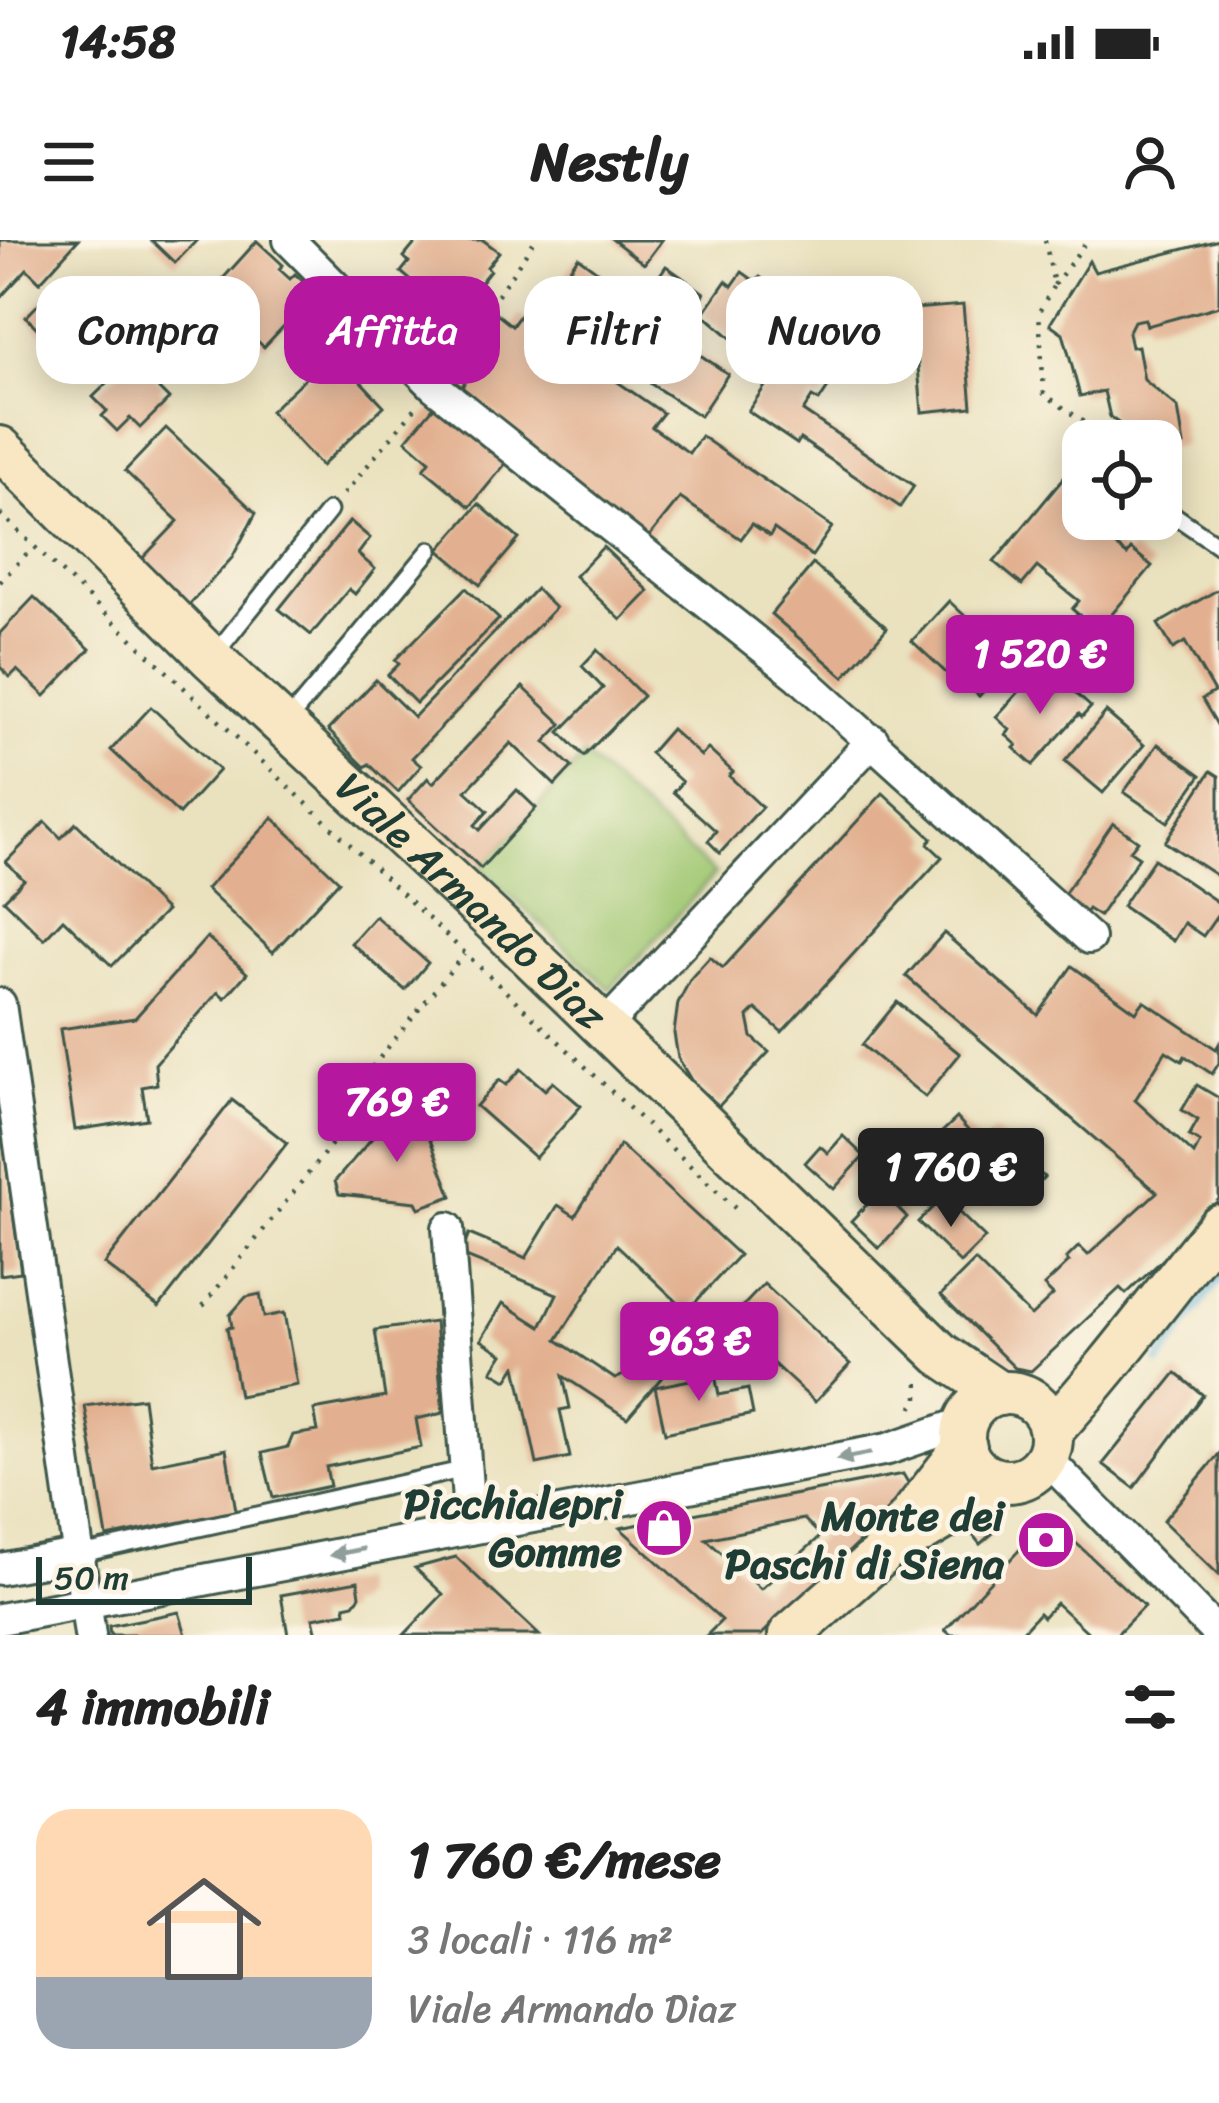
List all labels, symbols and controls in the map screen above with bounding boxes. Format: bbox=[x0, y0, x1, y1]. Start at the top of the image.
text: 14:58 bbox=[60, 2, 176, 82]
text: Nestly bbox=[531, 114, 688, 210]
icon: menu bbox=[36, 129, 102, 195]
icon: person bbox=[1117, 129, 1183, 195]
chip: Compra bbox=[36, 276, 260, 384]
chip: Affitta bbox=[284, 276, 500, 384]
chip: Filtri bbox=[524, 276, 702, 384]
chip: Nuovo bbox=[726, 276, 923, 384]
map controls bbox=[1062, 420, 1182, 540]
button: locate bbox=[1062, 420, 1182, 540]
pin: 1 520 € bbox=[929, 615, 1151, 717]
text: 1 520 € bbox=[973, 619, 1107, 688]
street label: Viale Armando Diaz bbox=[317, 753, 625, 1050]
pin: 769 € bbox=[313, 1063, 481, 1165]
text: 769 € bbox=[345, 1067, 449, 1136]
pin: 1 760 € bbox=[840, 1128, 1062, 1230]
text: 1 760 € bbox=[885, 1132, 1017, 1201]
pin: 963 € bbox=[615, 1302, 783, 1404]
text: 963 € bbox=[647, 1306, 751, 1375]
one-way arrow bbox=[835, 1447, 873, 1466]
place label: Picchialepri Gomme bbox=[404, 1467, 624, 1589]
place label: Monte dei Paschi di Siena bbox=[725, 1479, 1006, 1601]
shop icon: Picchialepri Gomme bbox=[633, 1497, 695, 1559]
bank icon: Monte dei Paschi di Siena bbox=[1015, 1509, 1077, 1571]
one-way arrow bbox=[328, 1543, 366, 1562]
text: 50 m bbox=[54, 1549, 129, 1607]
scale bar bbox=[36, 1551, 252, 1604]
text: 4 immobili bbox=[36, 1662, 269, 1752]
icon: filters bbox=[1117, 1674, 1183, 1740]
text: 1 760 €/mese bbox=[408, 1815, 721, 1905]
icon: home bbox=[132, 1857, 276, 2001]
text: 3 locali · 116 m² bbox=[408, 1905, 673, 1974]
text: Viale Armando Diaz bbox=[408, 1974, 736, 2043]

